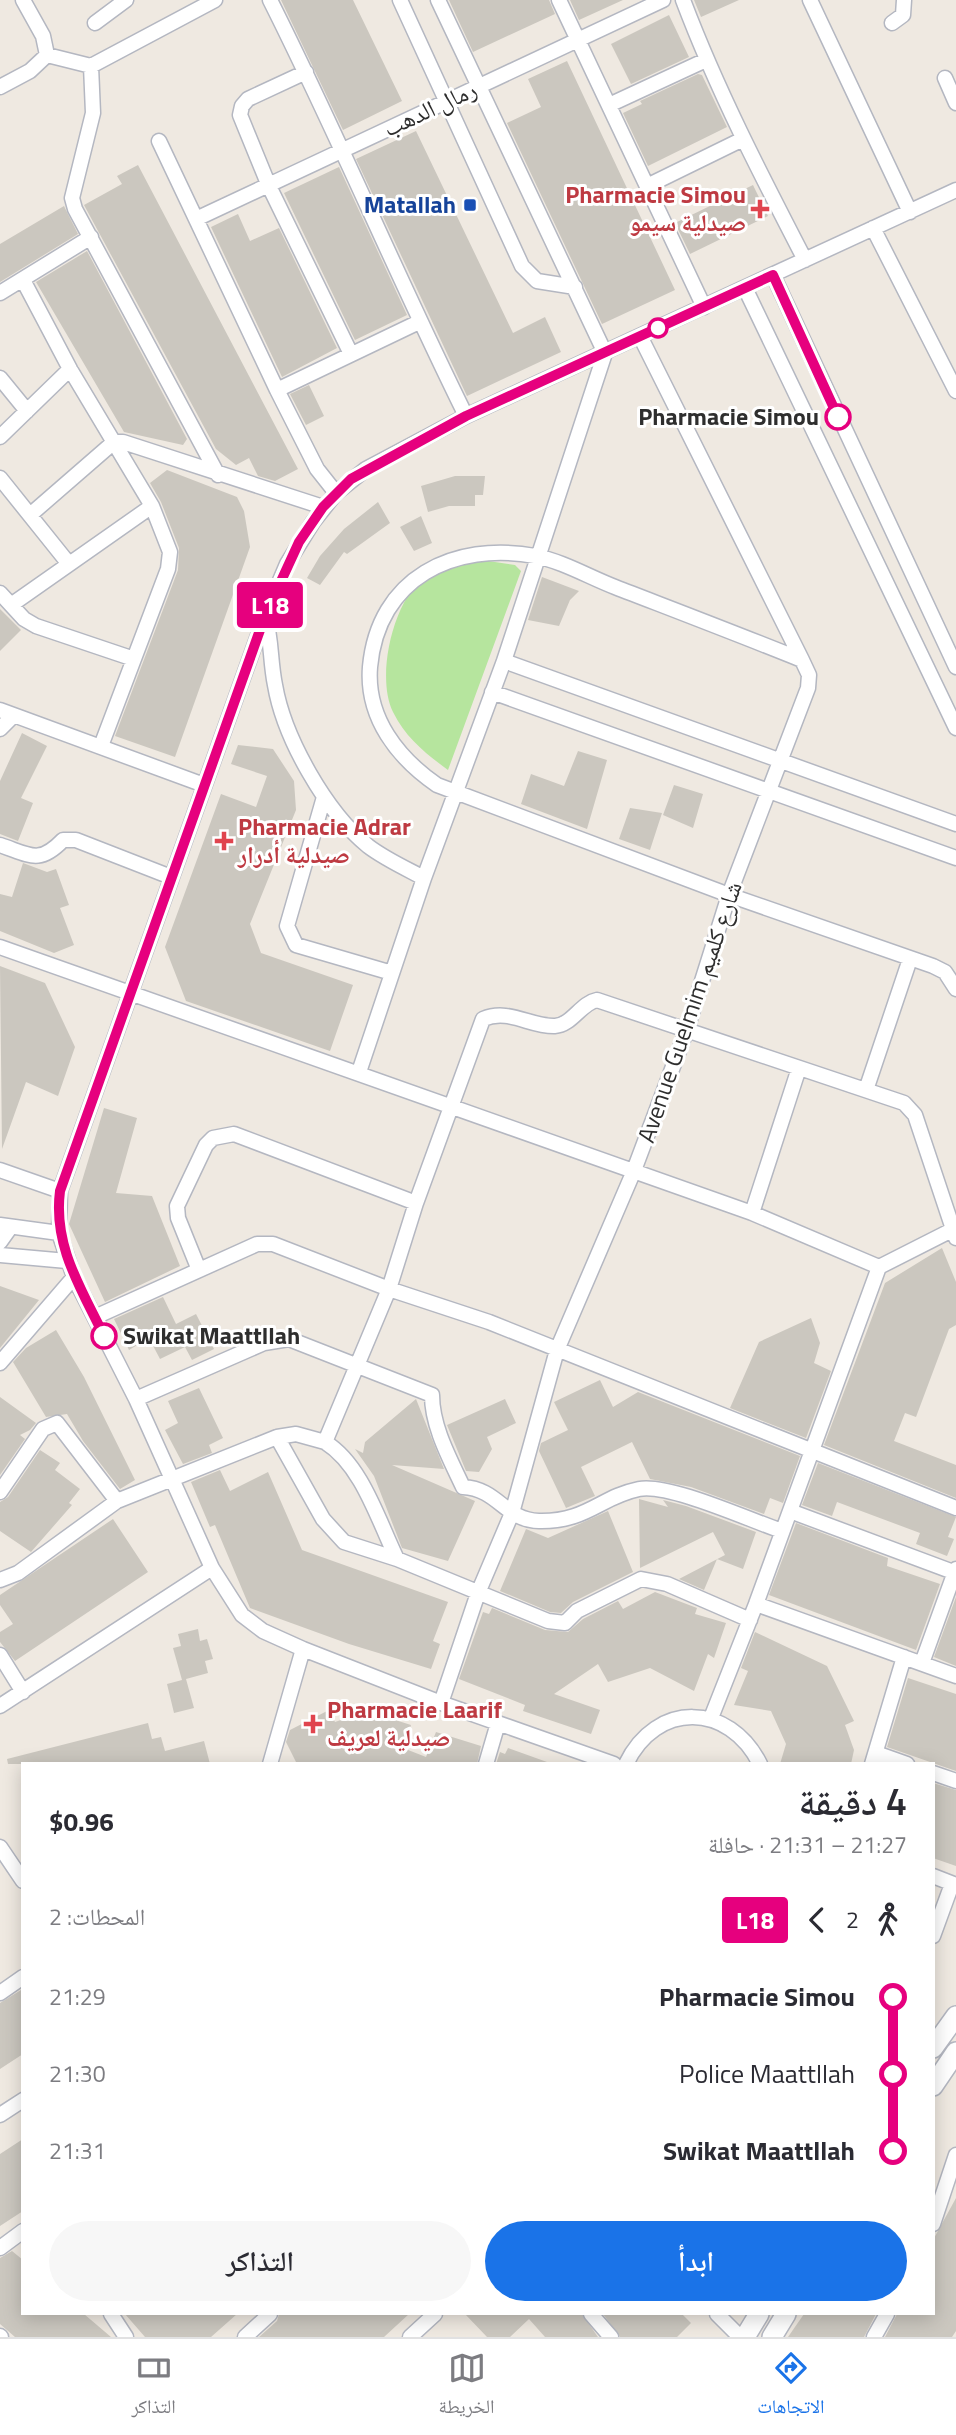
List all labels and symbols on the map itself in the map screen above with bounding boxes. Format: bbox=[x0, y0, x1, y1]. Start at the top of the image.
street label: رمال الدهب bbox=[377, 71, 482, 146]
place label: Pharmacie Simou صيدلية سيمو bbox=[565, 176, 746, 240]
place label: Matallah bbox=[364, 186, 456, 222]
marker: Matallah bbox=[462, 197, 478, 213]
marker: Pharmacie Simou صيدلية سيمو bbox=[752, 201, 768, 217]
unlabelled marker bbox=[648, 318, 668, 338]
place label: Pharmacie Simou bbox=[638, 398, 819, 434]
marker: Pharmacie Simou bbox=[825, 404, 851, 430]
line badge: L18 bbox=[230, 582, 310, 628]
place label: Pharmacie Adrar صيدلية أدرار bbox=[237, 808, 411, 872]
marker: Pharmacie Adrar صيدلية أدرار bbox=[216, 833, 232, 849]
street label: Avenue Guelmim شارع كلميم bbox=[627, 876, 751, 1147]
place label: Swikat Maattllah bbox=[123, 1317, 300, 1353]
marker: Swikat Maattllah bbox=[91, 1323, 117, 1349]
place label: Pharmacie Laarif صيدلية لعريف bbox=[327, 1691, 502, 1755]
marker: Pharmacie Laarif صيدلية لعريف bbox=[305, 1716, 321, 1732]

